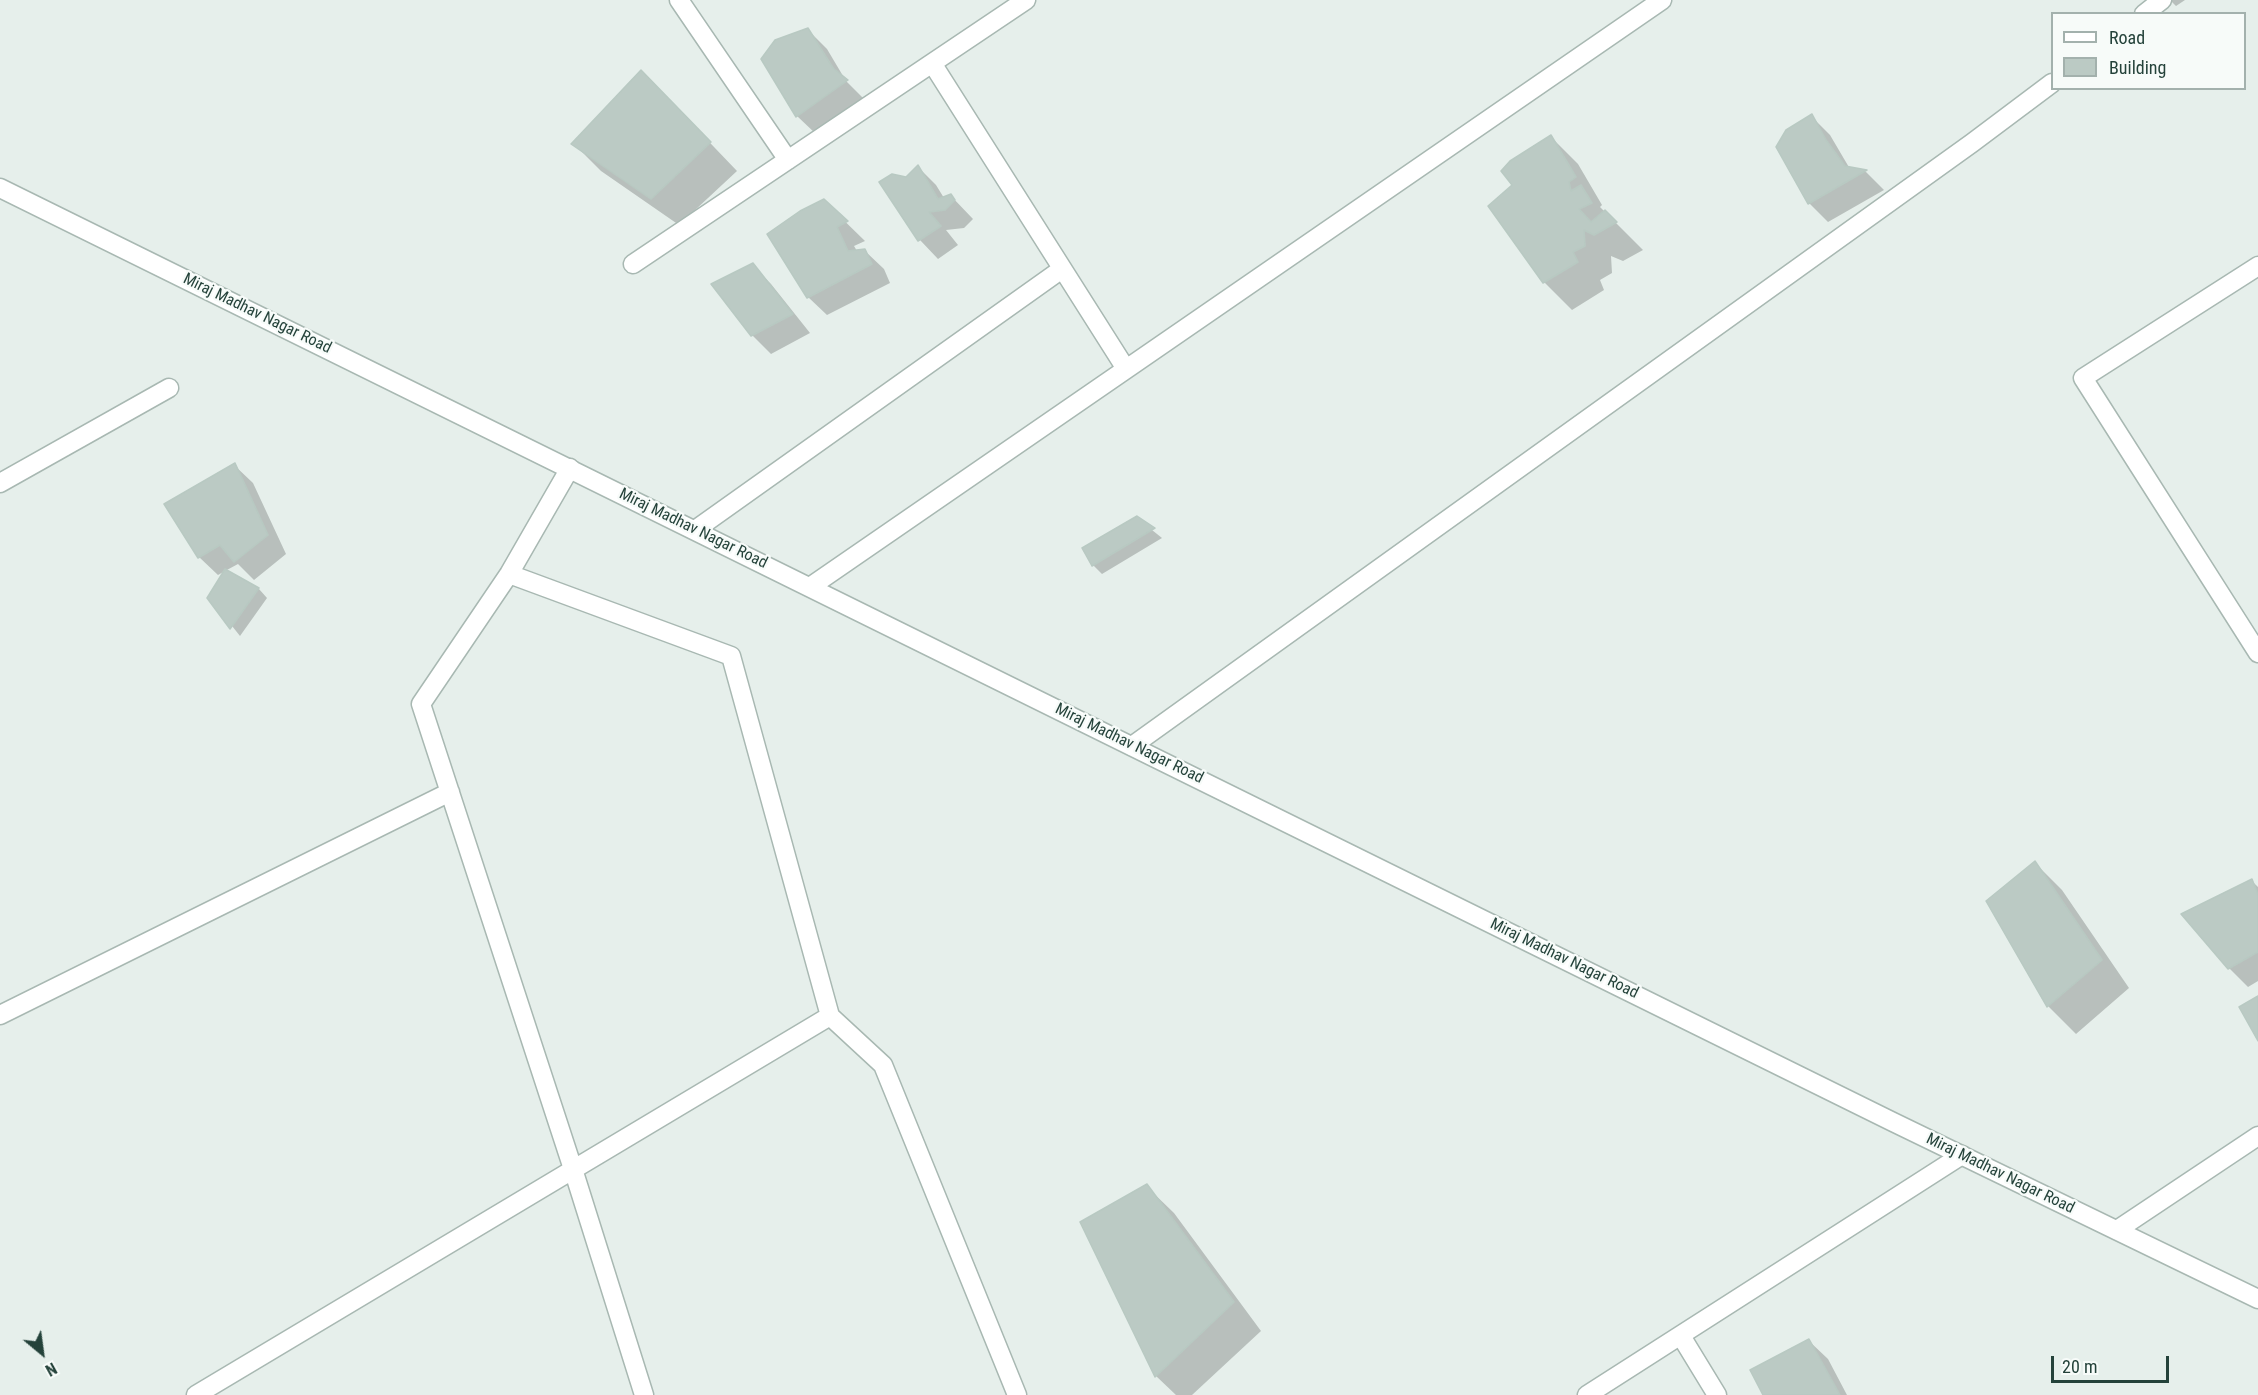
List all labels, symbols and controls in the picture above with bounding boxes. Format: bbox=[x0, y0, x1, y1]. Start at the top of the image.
legend bbox=[2051, 12, 2246, 90]
text: Road bbox=[2109, 27, 2145, 48]
text: Building bbox=[2109, 57, 2166, 78]
street label: Miraj Madhav Nagar Road bbox=[180, 270, 334, 358]
street label: Miraj Madhav Nagar Road bbox=[616, 485, 770, 573]
street label: Miraj Madhav Nagar Road bbox=[1052, 700, 1206, 788]
street label: Miraj Madhav Nagar Road bbox=[1487, 915, 1641, 1003]
street label: Miraj Madhav Nagar Road bbox=[1923, 1130, 2077, 1218]
north arrow bbox=[12, 1323, 72, 1383]
scale bar bbox=[2054, 1344, 2172, 1382]
text: 20 m bbox=[2062, 1356, 2097, 1377]
text: N bbox=[42, 1358, 60, 1380]

